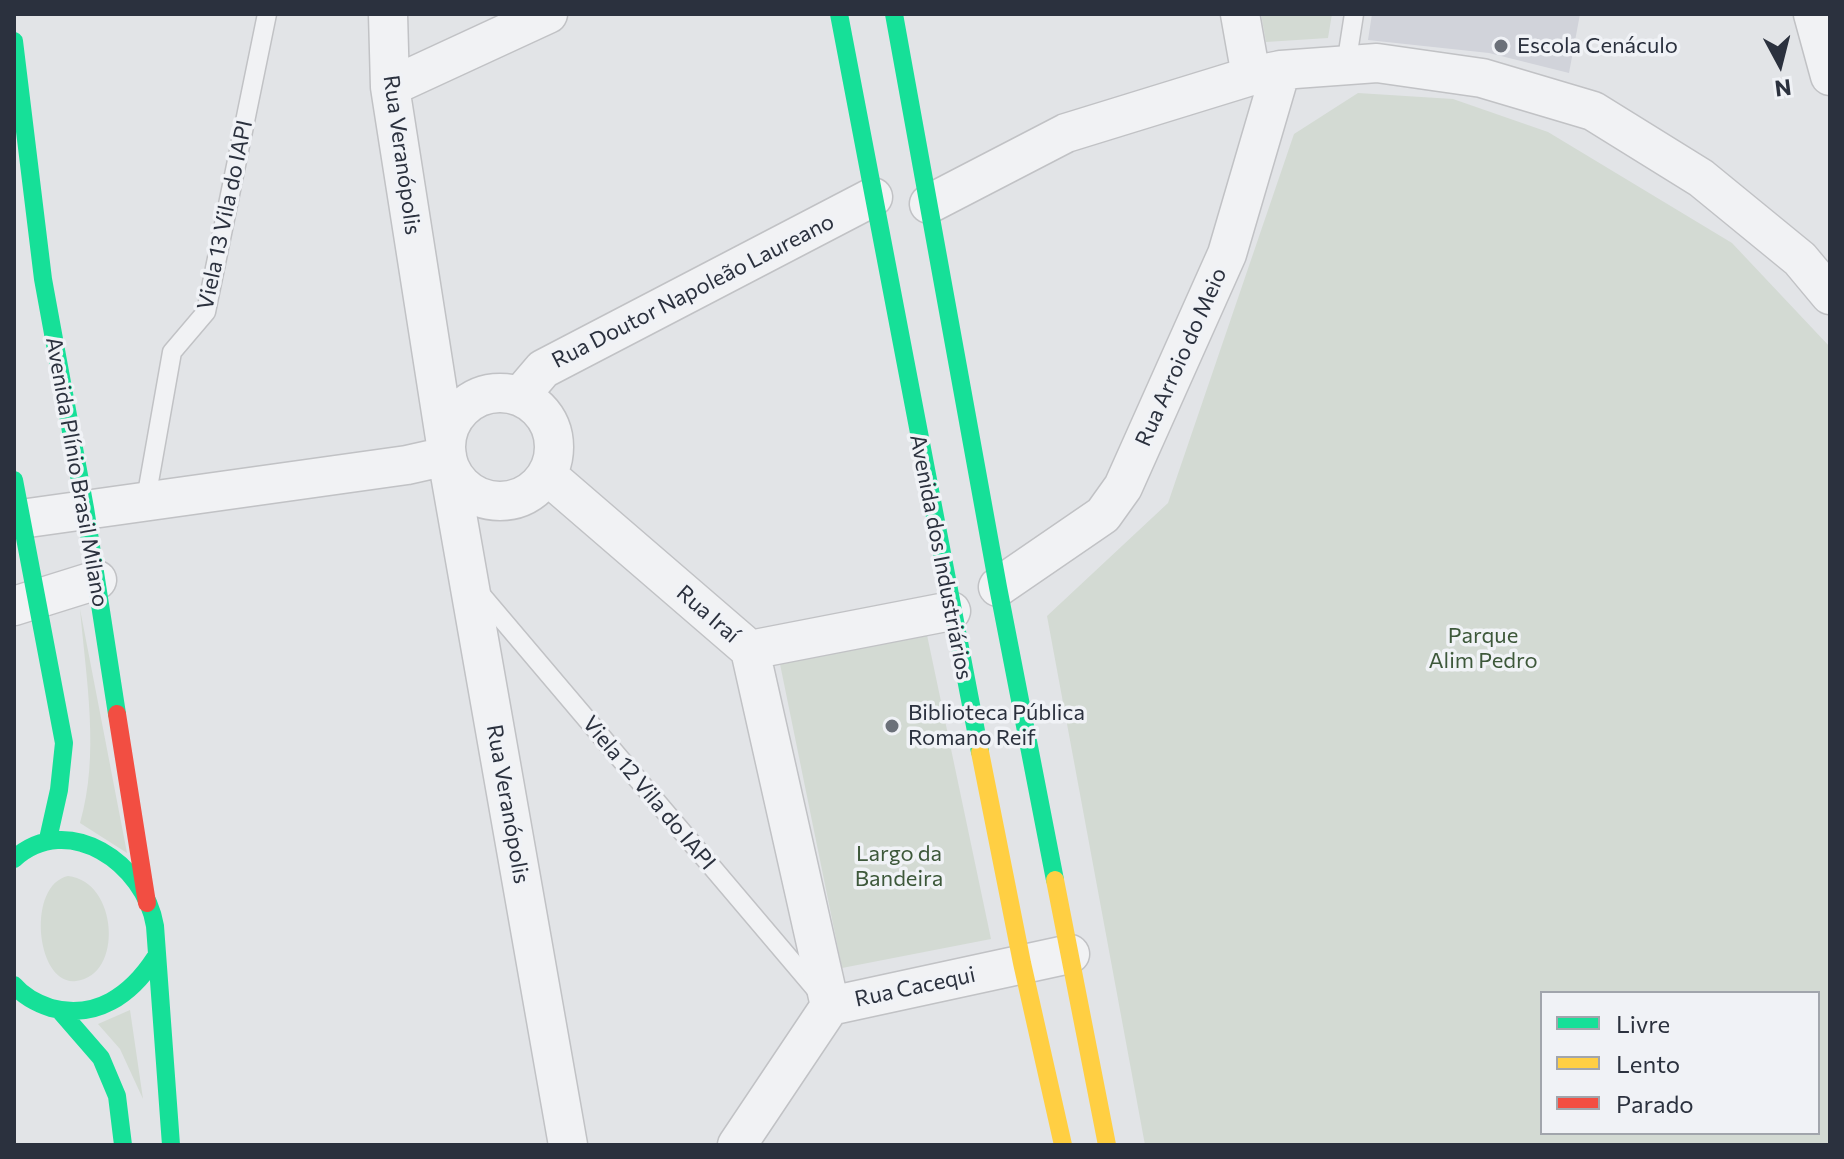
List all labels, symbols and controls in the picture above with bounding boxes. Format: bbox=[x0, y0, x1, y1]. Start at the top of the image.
north arrow bbox=[1740, 24, 1820, 104]
place label: Escola Cenáculo bbox=[1517, 33, 1678, 59]
marker: Escola Cenáculo bbox=[1492, 37, 1510, 55]
street label: Rua Veranópolis bbox=[378, 73, 426, 237]
text: N bbox=[1773, 74, 1793, 103]
street label: Viela 13 Vila do IAPI bbox=[192, 118, 258, 312]
street label: Rua Doutor Napoleão Laureano bbox=[548, 208, 838, 374]
street label: Rua Arroio do Meio bbox=[1130, 264, 1232, 450]
street label: Avenida Plínio Brasil Milano bbox=[40, 335, 114, 609]
street label: Avenida dos Industriários bbox=[904, 432, 978, 682]
street label: Rua Iraí bbox=[671, 580, 745, 648]
park label: Parque Alim Pedro bbox=[1428, 623, 1538, 674]
place label: Biblioteca Pública Romano Reif bbox=[908, 700, 1085, 752]
street label: Viela 12 Vila do IAPI bbox=[577, 711, 721, 875]
marker: Biblioteca Pública Romano Reif bbox=[883, 717, 901, 735]
street label: Rua Veranópolis bbox=[481, 722, 535, 886]
park label: Largo da Bandeira bbox=[855, 841, 943, 892]
street label: Rua Cacequi bbox=[852, 961, 978, 1013]
legend bbox=[1540, 991, 1820, 1135]
text: Livre bbox=[1616, 1009, 1670, 1038]
text: Lento bbox=[1616, 1049, 1680, 1078]
text: Parado bbox=[1616, 1089, 1694, 1118]

